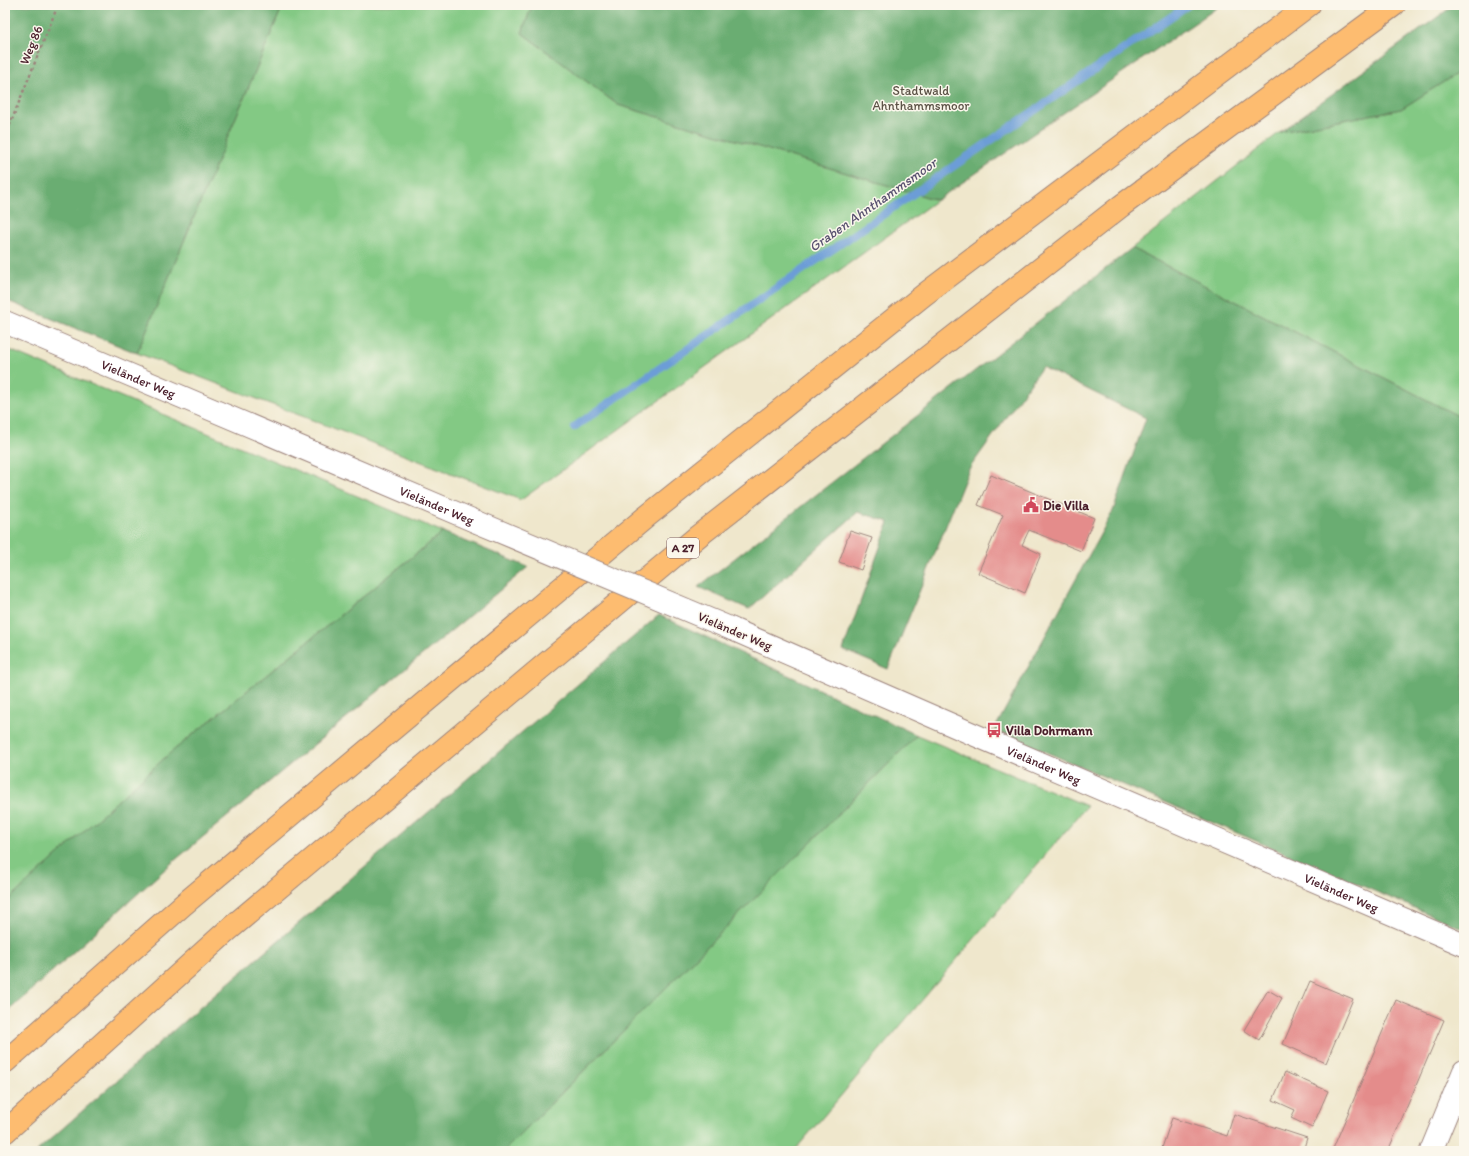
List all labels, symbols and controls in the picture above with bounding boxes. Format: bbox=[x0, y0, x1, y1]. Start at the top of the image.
street label: Weg 86 bbox=[16, 23, 46, 67]
park label: Stadtwald Ahnthammsmoor bbox=[873, 83, 970, 113]
water label: Graben Ahnthammsmoor bbox=[806, 154, 941, 256]
street label: Vieländer Weg bbox=[99, 356, 178, 401]
street label: Vieländer Weg bbox=[397, 483, 477, 528]
public building icon: Die Villa bbox=[1022, 496, 1040, 514]
place label: Die Villa bbox=[1043, 498, 1089, 513]
road number: A 27 bbox=[667, 538, 699, 558]
street label: Vieländer Weg bbox=[696, 609, 775, 654]
bus stop icon: Villa Dohrmann bbox=[985, 721, 1003, 739]
place label: Villa Dohrmann bbox=[1006, 723, 1093, 738]
street label: Vieländer Weg bbox=[1004, 742, 1084, 787]
street label: Vieländer Weg bbox=[1302, 870, 1381, 915]

